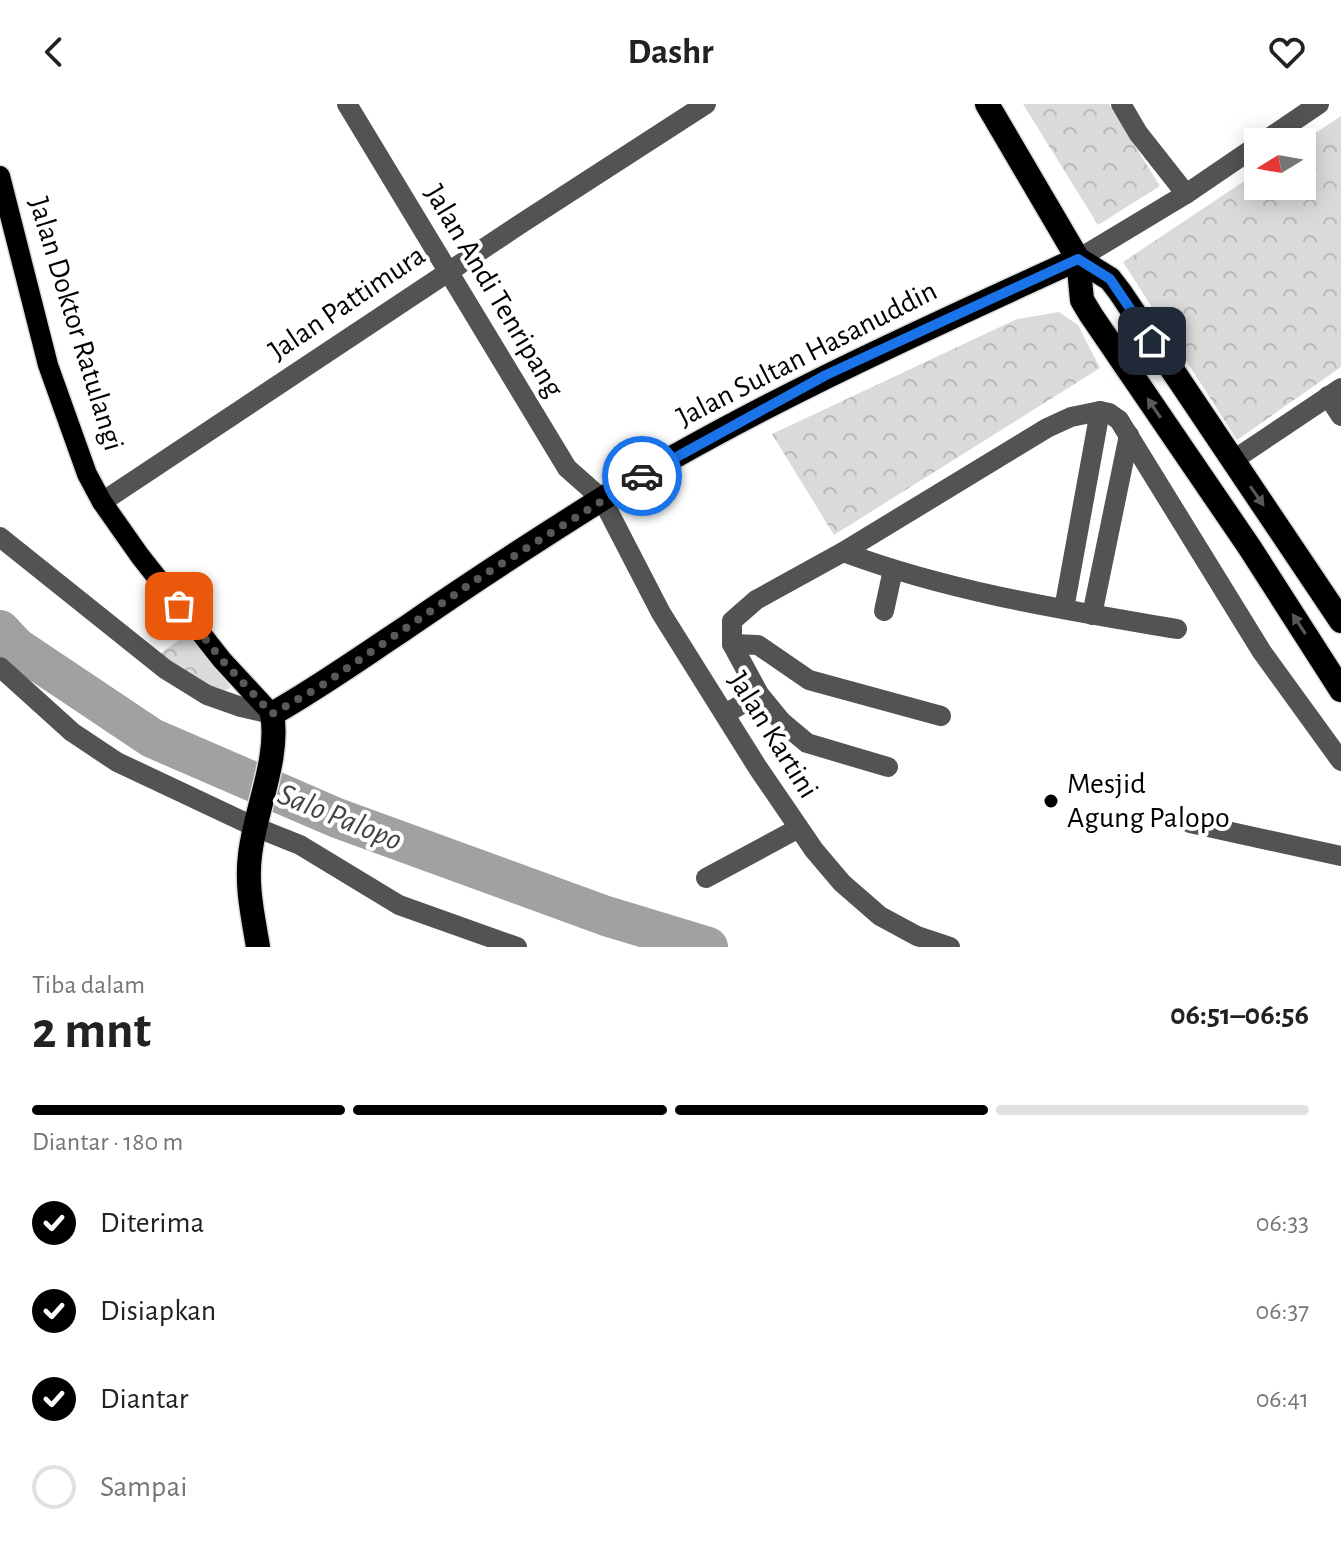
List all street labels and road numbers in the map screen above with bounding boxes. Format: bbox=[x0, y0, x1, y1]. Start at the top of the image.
street label: Jalan Andi Tenripang bbox=[419, 180, 569, 403]
street label: Jalan Doktor Ratulangi bbox=[23, 194, 129, 454]
street label: Jalan Pattimura bbox=[263, 240, 431, 366]
street label: Jalan Sultan Hasanuddin bbox=[672, 275, 942, 433]
street label: Jalan Kartini bbox=[722, 666, 824, 804]

